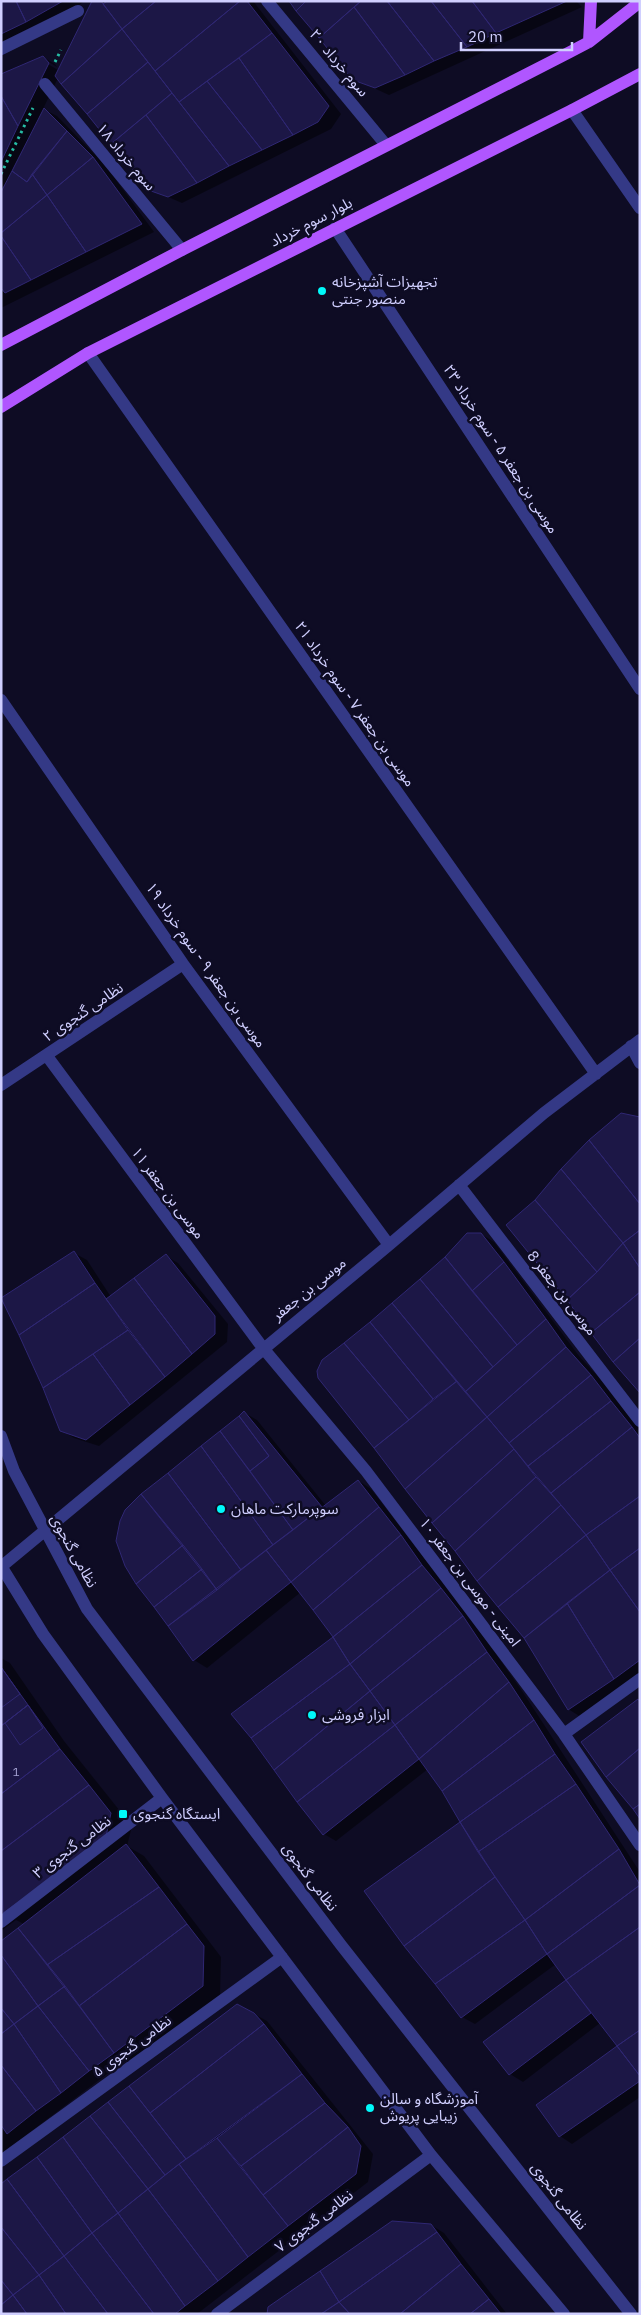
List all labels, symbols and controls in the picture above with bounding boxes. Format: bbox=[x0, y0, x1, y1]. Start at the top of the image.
scale bar bbox=[461, 20, 572, 52]
street label: سوم خرداد ۲۰ bbox=[304, 25, 373, 102]
text: 20 m bbox=[468, 27, 503, 46]
street label: سوم خرداد ۱۸ bbox=[91, 119, 160, 196]
street label: بلوار سوم خرداد bbox=[266, 193, 356, 252]
place label: تجهیزات آشپزخانه منصور جنتی bbox=[332, 272, 438, 308]
marker: تجهیزات آشپزخانه منصور جنتی bbox=[316, 285, 328, 297]
street label: موسی بن جعفر ۵ - سوم خرداد ۲۳ bbox=[438, 361, 563, 538]
street label: موسی بن جعفر ۷ - سوم خرداد ۲۱ bbox=[289, 617, 420, 791]
street label: موسی بن جعفر ۹ - سوم خرداد ۱۹ bbox=[140, 878, 271, 1052]
street label: نظامی گنجوی ۲ bbox=[39, 978, 127, 1045]
street label: موسی بن جعفر ۱۱ bbox=[128, 1143, 209, 1243]
street label: موسی بن جعفر 8 bbox=[523, 1246, 601, 1339]
street label: موسی بن جعفر bbox=[267, 1253, 350, 1325]
place label: سوپرمارکت ماهان bbox=[231, 1499, 339, 1519]
marker: سوپرمارکت ماهان bbox=[215, 1503, 227, 1515]
street label: نظامی گنجوی bbox=[47, 1511, 102, 1591]
street label: امینی - موسی بن جعفر ۱۰ bbox=[416, 1513, 525, 1650]
place label: ابزار فروشی bbox=[322, 1705, 390, 1724]
marker: ابزار فروشی bbox=[306, 1709, 318, 1721]
house number: 1 bbox=[12, 1764, 20, 1779]
place label: ایستگاه گنجوی bbox=[133, 1804, 220, 1823]
marker: ایستگاه گنجوی bbox=[117, 1808, 129, 1820]
street label: نظامی گنجوی ۳ bbox=[29, 1811, 115, 1882]
street label: نظامی گنجوی bbox=[278, 1839, 342, 1915]
street label: نظامی گنجوی ۵ bbox=[89, 2011, 175, 2081]
place label: آموزشگاه و سالن زیبایی پریوش bbox=[380, 2089, 479, 2126]
marker: آموزشگاه و سالن زیبایی پریوش bbox=[364, 2102, 376, 2114]
street label: نظامی گنجوی bbox=[527, 2158, 592, 2233]
street label: نظامی گنجوی ۷ bbox=[271, 2185, 357, 2256]

